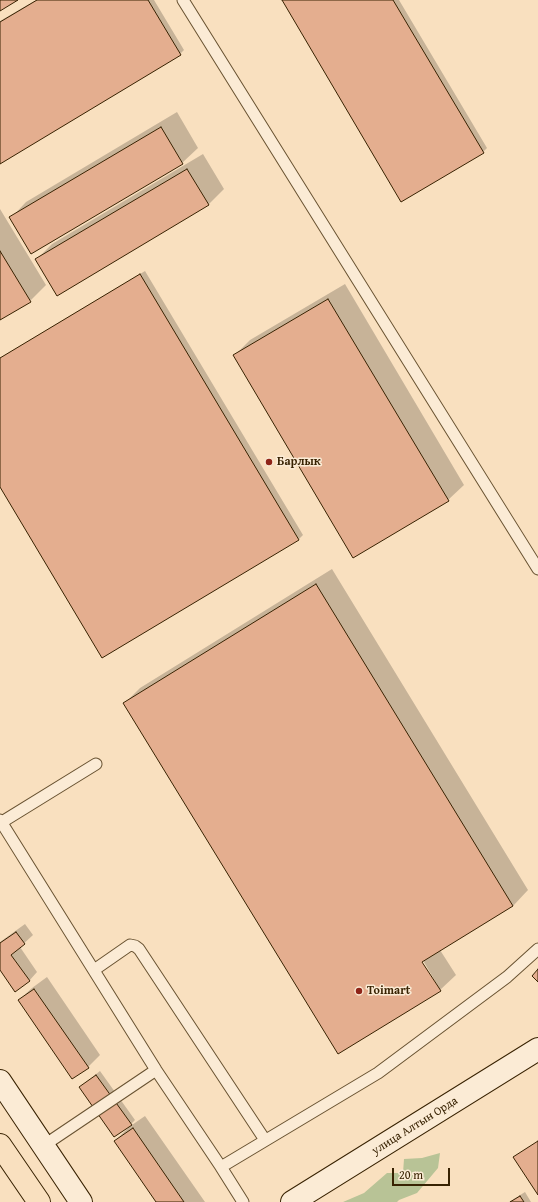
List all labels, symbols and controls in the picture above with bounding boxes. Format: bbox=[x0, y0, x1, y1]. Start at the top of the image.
place label: Барлык bbox=[277, 455, 321, 469]
marker: Барлык bbox=[264, 457, 274, 467]
place label: Toimart bbox=[367, 984, 410, 998]
marker: Toimart bbox=[354, 986, 364, 996]
street label: улица Алтын Орда bbox=[369, 1094, 461, 1158]
scale bar bbox=[394, 1160, 452, 1186]
text: 20 m bbox=[399, 1166, 423, 1183]

